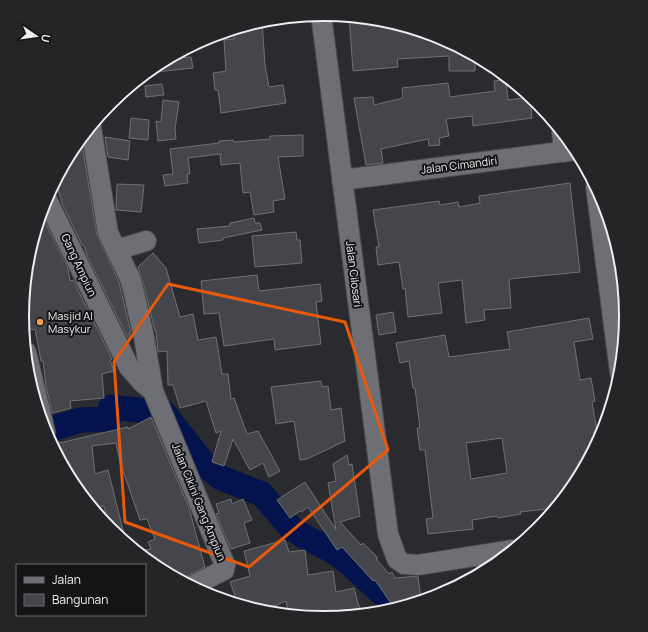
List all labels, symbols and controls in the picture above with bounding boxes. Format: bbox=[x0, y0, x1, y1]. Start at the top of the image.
north arrow bbox=[16, 16, 56, 56]
text: U bbox=[38, 33, 54, 44]
street label: Jalan Cimandiri bbox=[420, 152, 498, 177]
street label: Gang Ampiun bbox=[58, 231, 101, 299]
street label: Jalan Cilosari bbox=[343, 240, 366, 308]
place label: Masjid Al Masykur bbox=[48, 308, 93, 336]
marker: Masjid Al Masykur bbox=[35, 317, 45, 327]
street label: Jalan Cikini Gang Ampiun bbox=[169, 441, 230, 563]
legend bbox=[16, 564, 146, 616]
text: Jalan bbox=[52, 571, 81, 588]
text: Bangunan bbox=[52, 591, 108, 608]

